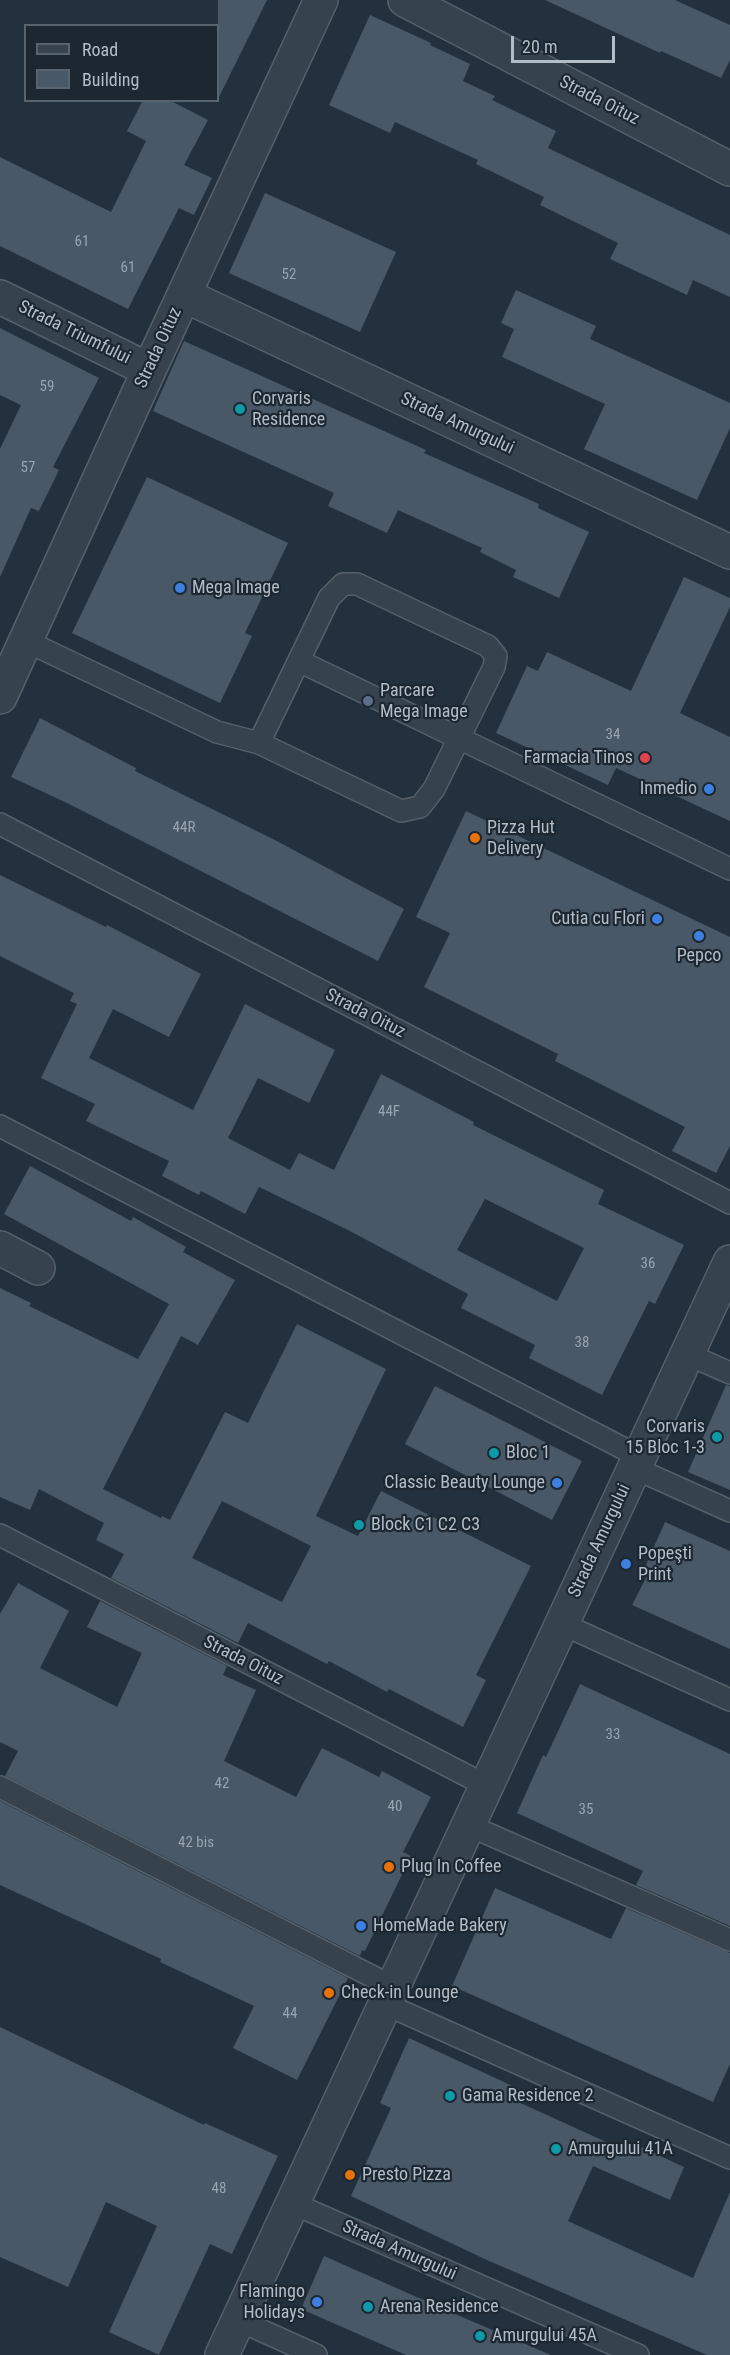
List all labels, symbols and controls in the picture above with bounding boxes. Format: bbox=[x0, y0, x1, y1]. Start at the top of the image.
legend bbox=[24, 24, 219, 102]
scale bar bbox=[514, 24, 618, 62]
text: 20 m bbox=[522, 36, 557, 57]
text: Road bbox=[82, 39, 118, 60]
text: Building bbox=[82, 69, 139, 90]
street label: Strada Oituz bbox=[555, 72, 643, 130]
house number: 61 bbox=[75, 233, 89, 251]
house number: 61 bbox=[121, 259, 135, 277]
house number: 52 bbox=[282, 266, 296, 284]
street label: Strada Triumfului bbox=[14, 297, 134, 369]
street label: Strada Oituz bbox=[131, 304, 187, 392]
house number: 59 bbox=[40, 378, 54, 396]
place label: Corvaris Residence bbox=[252, 388, 325, 430]
street label: Strada Amurgului bbox=[397, 388, 517, 460]
marker: Corvaris Residence bbox=[233, 402, 247, 416]
house number: 57 bbox=[21, 459, 35, 477]
place label: Mega Image bbox=[192, 577, 280, 599]
marker: Mega Image bbox=[173, 581, 187, 595]
place label: Parcare Mega Image bbox=[380, 680, 468, 722]
marker: Parcare Mega Image bbox=[361, 694, 375, 708]
house number: 34 bbox=[606, 726, 620, 744]
place label: Farmacia Tinos bbox=[524, 747, 633, 769]
marker: Farmacia Tinos bbox=[638, 751, 652, 765]
place label: Inmedio bbox=[640, 778, 697, 800]
marker: Inmedio bbox=[702, 782, 716, 796]
place label: Pizza Hut Delivery bbox=[487, 817, 555, 860]
house number: 44R bbox=[173, 819, 195, 837]
marker: Pizza Hut Delivery bbox=[468, 831, 482, 845]
place label: Cutia cu Flori bbox=[551, 908, 645, 930]
marker: Cutia cu Flori bbox=[650, 912, 664, 926]
marker: Pepco bbox=[692, 929, 706, 943]
place label: Pepco bbox=[677, 945, 721, 967]
street label: Strada Oituz bbox=[321, 985, 409, 1043]
house number: 44F bbox=[378, 1103, 400, 1121]
house number: 36 bbox=[641, 1255, 655, 1273]
house number: 38 bbox=[575, 1334, 589, 1352]
place label: Corvaris 15 Bloc 1-3 bbox=[625, 1416, 705, 1458]
marker: Corvaris 15 Bloc 1-3 bbox=[710, 1430, 724, 1444]
place label: Bloc 1 bbox=[506, 1442, 550, 1464]
marker: Bloc 1 bbox=[487, 1446, 501, 1460]
place label: Classic Beauty Lounge bbox=[384, 1472, 545, 1494]
marker: Classic Beauty Lounge bbox=[550, 1476, 564, 1490]
street label: Strada Amurgului bbox=[564, 1481, 636, 1601]
place label: Block C1 C2 C3 bbox=[371, 1514, 480, 1536]
marker: Block C1 C2 C3 bbox=[352, 1518, 366, 1532]
place label: Popeşti Print bbox=[638, 1543, 692, 1586]
marker: Popeşti Print bbox=[619, 1557, 633, 1571]
street label: Strada Oituz bbox=[199, 1632, 287, 1690]
house number: 33 bbox=[606, 1726, 620, 1744]
house number: 42 bbox=[215, 1775, 229, 1793]
house number: 40 bbox=[388, 1798, 402, 1816]
house number: 35 bbox=[579, 1801, 593, 1819]
house number: 42 bis bbox=[178, 1834, 214, 1852]
place label: Plug In Coffee bbox=[401, 1856, 501, 1878]
marker: Plug In Coffee bbox=[382, 1860, 396, 1874]
place label: HomeMade Bakery bbox=[373, 1915, 507, 1937]
marker: HomeMade Bakery bbox=[354, 1919, 368, 1933]
place label: Check-in Lounge bbox=[341, 1982, 459, 2004]
marker: Check-in Lounge bbox=[322, 1986, 336, 2000]
house number: 44 bbox=[283, 2005, 297, 2023]
place label: Gama Residence 2 bbox=[462, 2085, 594, 2107]
marker: Gama Residence 2 bbox=[443, 2089, 457, 2103]
place label: Amurgului 41A bbox=[568, 2138, 673, 2160]
marker: Amurgului 41A bbox=[549, 2142, 563, 2156]
place label: Presto Pizza bbox=[362, 2164, 451, 2186]
marker: Presto Pizza bbox=[343, 2168, 357, 2182]
house number: 48 bbox=[212, 2180, 226, 2198]
street label: Strada Amurgului bbox=[339, 2216, 459, 2286]
place label: Flamingo Holidays bbox=[239, 2281, 305, 2324]
marker: Flamingo Holidays bbox=[310, 2295, 324, 2309]
place label: Arena Residence bbox=[380, 2296, 499, 2318]
marker: Arena Residence bbox=[361, 2300, 375, 2314]
place label: Amurgului 45A bbox=[492, 2325, 597, 2347]
marker: Amurgului 45A bbox=[473, 2329, 487, 2343]

